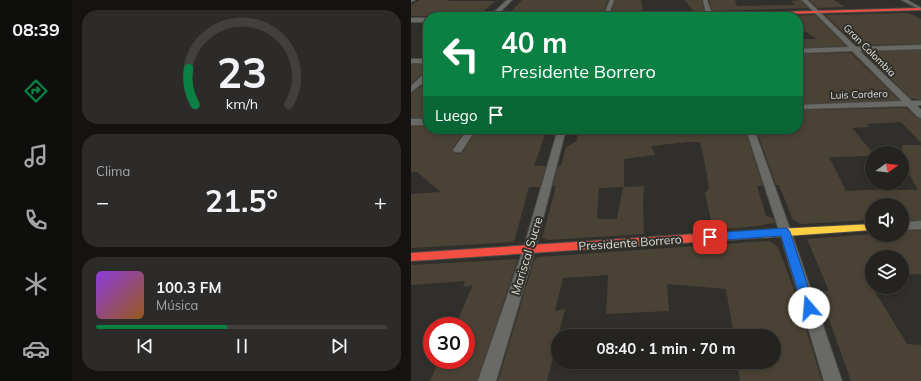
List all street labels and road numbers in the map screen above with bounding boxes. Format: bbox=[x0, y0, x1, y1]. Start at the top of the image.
street label: Gran Colombia bbox=[841, 21, 899, 79]
street label: Luis Cordero bbox=[830, 87, 888, 102]
street label: Mariscal Sucre bbox=[508, 215, 546, 297]
street label: Presidente Borrero bbox=[578, 231, 682, 254]

